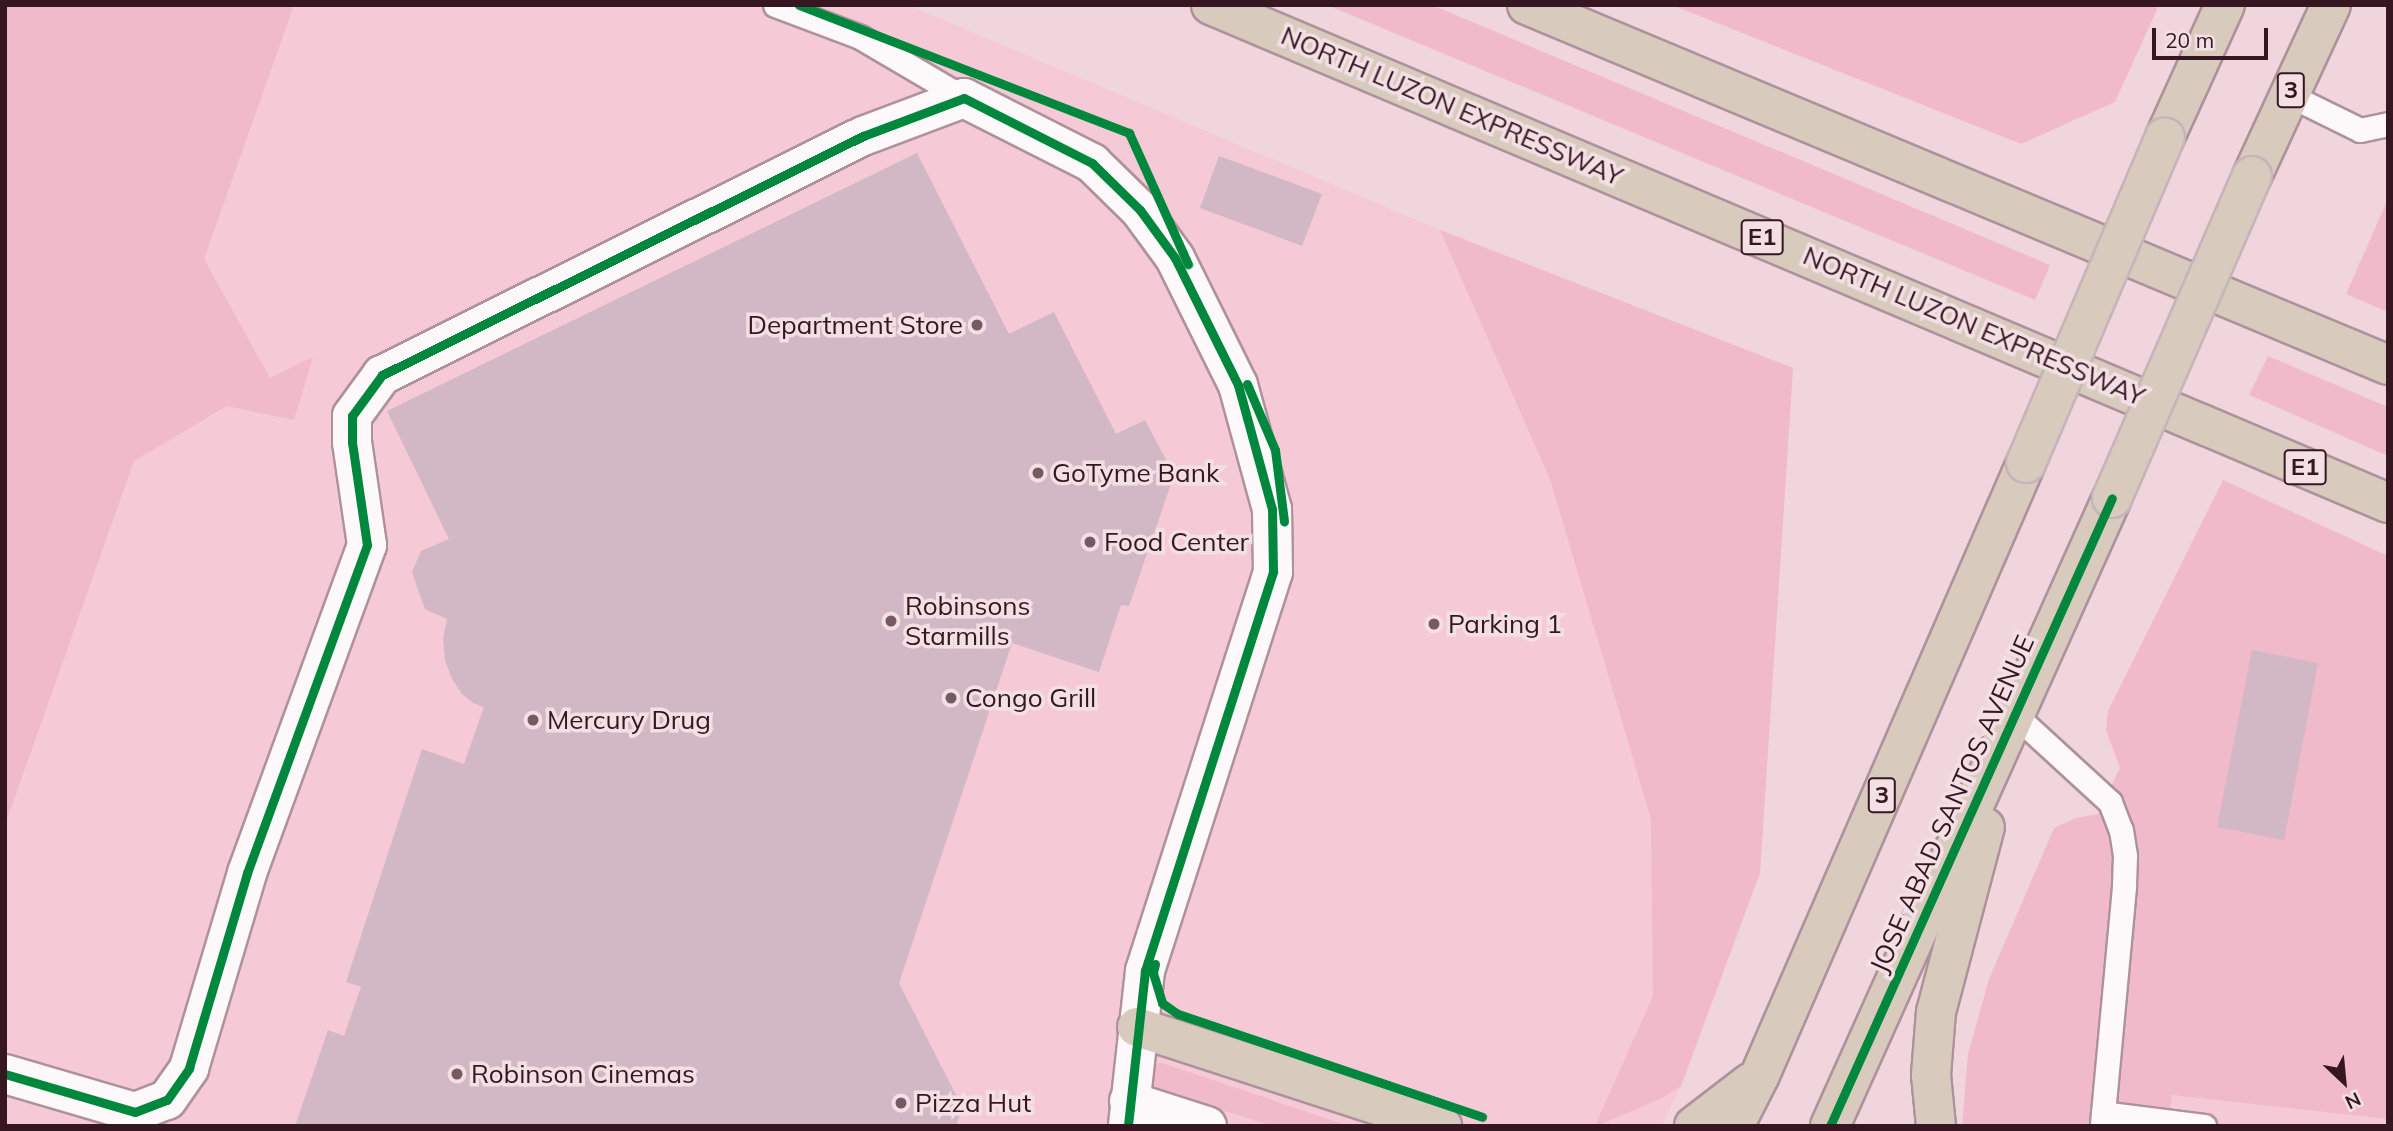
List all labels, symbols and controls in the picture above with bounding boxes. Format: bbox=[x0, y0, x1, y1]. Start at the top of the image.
scale bar bbox=[2155, 14, 2270, 58]
street label: NORTH LUZON EXPRESSWAY bbox=[1277, 20, 1627, 192]
text: 20 m bbox=[2165, 27, 2214, 53]
road number: 3 bbox=[2275, 70, 2307, 110]
road number: E1 bbox=[1739, 216, 1785, 258]
street label: NORTH LUZON EXPRESSWAY bbox=[1799, 240, 2149, 412]
place label: Department Store bbox=[748, 309, 963, 341]
marker: Department Store bbox=[969, 317, 985, 333]
road number: E1 bbox=[2282, 446, 2328, 488]
place label: GoTyme Bank bbox=[1052, 457, 1219, 489]
marker: GoTyme Bank bbox=[1030, 465, 1046, 481]
place label: Food Center bbox=[1104, 526, 1249, 558]
marker: Food Center bbox=[1082, 534, 1098, 550]
place label: Robinsons Starmills bbox=[905, 590, 1030, 652]
place label: Parking 1 bbox=[1448, 608, 1562, 640]
marker: Robinsons Starmills bbox=[883, 613, 899, 629]
marker: Parking 1 bbox=[1426, 616, 1442, 632]
street label: JOSE ABAD SANTOS AVENUE bbox=[1863, 631, 2041, 977]
place label: Congo Grill bbox=[965, 682, 1096, 714]
marker: Congo Grill bbox=[943, 690, 959, 706]
place label: Mercury Drug bbox=[547, 704, 711, 736]
marker: Mercury Drug bbox=[525, 712, 541, 728]
road number: 3 bbox=[1866, 774, 1898, 816]
north arrow bbox=[2309, 1047, 2379, 1117]
place label: Robinson Cinemas bbox=[471, 1058, 695, 1090]
marker: Robinson Cinemas bbox=[449, 1066, 465, 1082]
place label: Pizza Hut bbox=[915, 1087, 1031, 1119]
text: N bbox=[2341, 1087, 2365, 1115]
marker: Pizza Hut bbox=[893, 1095, 909, 1111]

